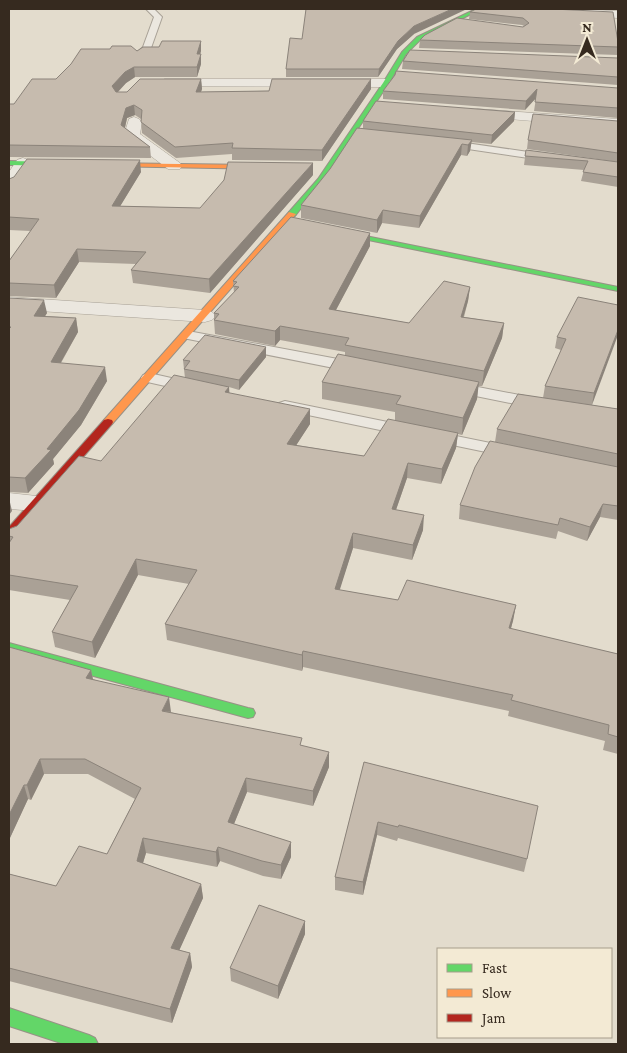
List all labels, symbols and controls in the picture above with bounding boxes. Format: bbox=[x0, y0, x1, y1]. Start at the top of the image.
north arrow bbox=[562, 15, 612, 65]
text: N bbox=[582, 19, 592, 35]
legend bbox=[437, 948, 612, 1038]
text: Fast bbox=[482, 960, 508, 976]
text: Slow bbox=[482, 985, 512, 1001]
text: Jam bbox=[480, 1010, 505, 1027]

